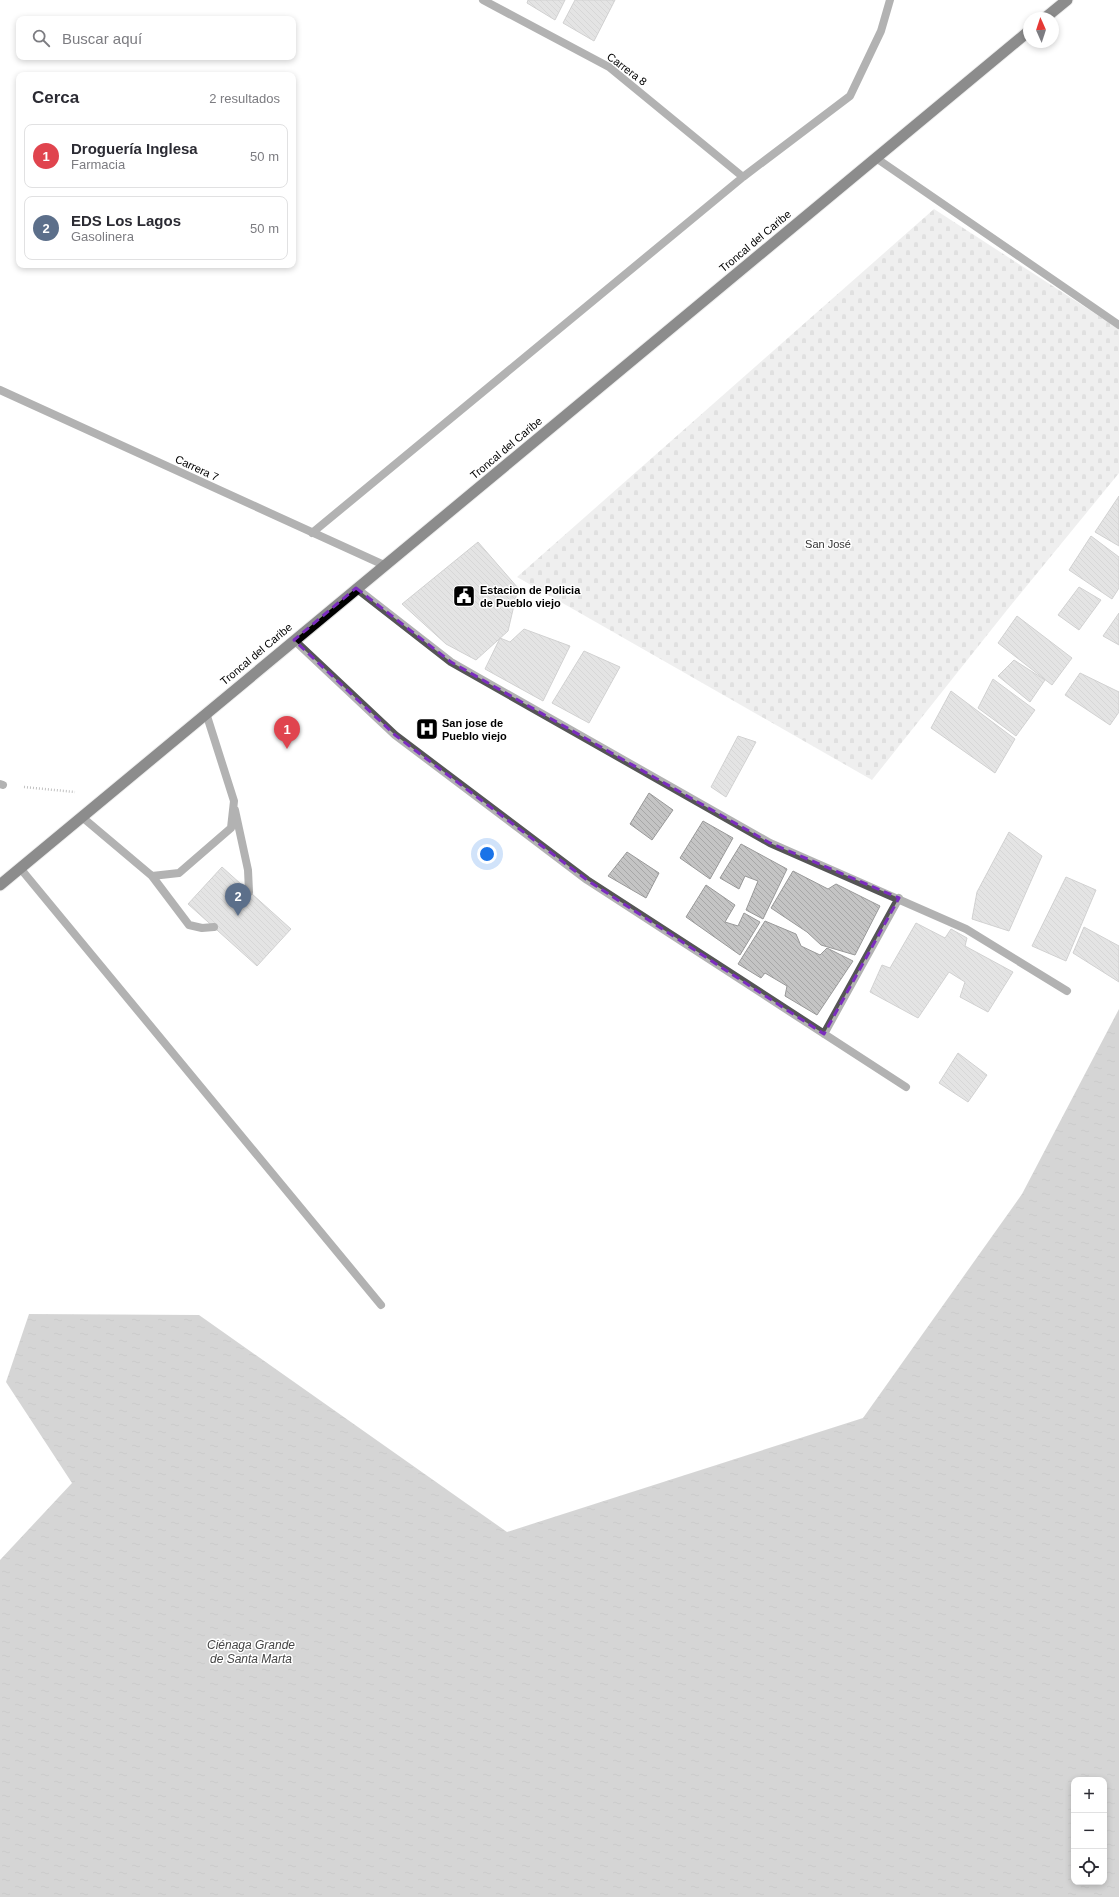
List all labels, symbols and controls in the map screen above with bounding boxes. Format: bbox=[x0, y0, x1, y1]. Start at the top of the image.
north arrow bbox=[1023, 12, 1059, 48]
search box bbox=[16, 16, 296, 60]
icon: search bbox=[30, 27, 52, 49]
text: Buscar aquí bbox=[62, 30, 142, 47]
street label: Carrera 8 bbox=[605, 50, 649, 88]
text: Cerca bbox=[32, 88, 79, 107]
text: 2 resultados bbox=[209, 91, 280, 106]
text: Droguería Inglesa bbox=[71, 140, 198, 157]
text: 1 bbox=[42, 149, 50, 164]
text: 50 m bbox=[250, 149, 279, 164]
text: Farmacia bbox=[71, 157, 125, 172]
street label: Troncal del Caribe bbox=[717, 208, 793, 274]
text: EDS Los Lagos bbox=[71, 212, 181, 229]
text: 2 bbox=[42, 221, 50, 236]
text: 50 m bbox=[250, 221, 279, 236]
text: Gasolinera bbox=[71, 229, 134, 244]
street label: Troncal del Caribe bbox=[468, 415, 544, 481]
street label: Carrera 7 bbox=[173, 453, 221, 483]
park label: San José bbox=[805, 538, 851, 550]
public building icon: Estacion de Policia de Pueblo viejo bbox=[451, 583, 477, 609]
place label: Estacion de Policia de Pueblo viejo bbox=[480, 584, 581, 609]
street label: Troncal del Caribe bbox=[218, 621, 294, 687]
pin: 1 bbox=[274, 716, 300, 749]
hospital icon: San jose de Pueblo viejo bbox=[414, 716, 440, 742]
place label: San jose de Pueblo viejo bbox=[442, 717, 507, 742]
your location bbox=[477, 844, 497, 864]
pin: 2 bbox=[225, 883, 251, 916]
water label: Ciénaga Grande de Santa Marta bbox=[207, 1638, 295, 1666]
map controls bbox=[1071, 1777, 1107, 1885]
button: + bbox=[1071, 1777, 1107, 1813]
button: − bbox=[1071, 1813, 1107, 1849]
button: locate bbox=[1071, 1849, 1107, 1885]

